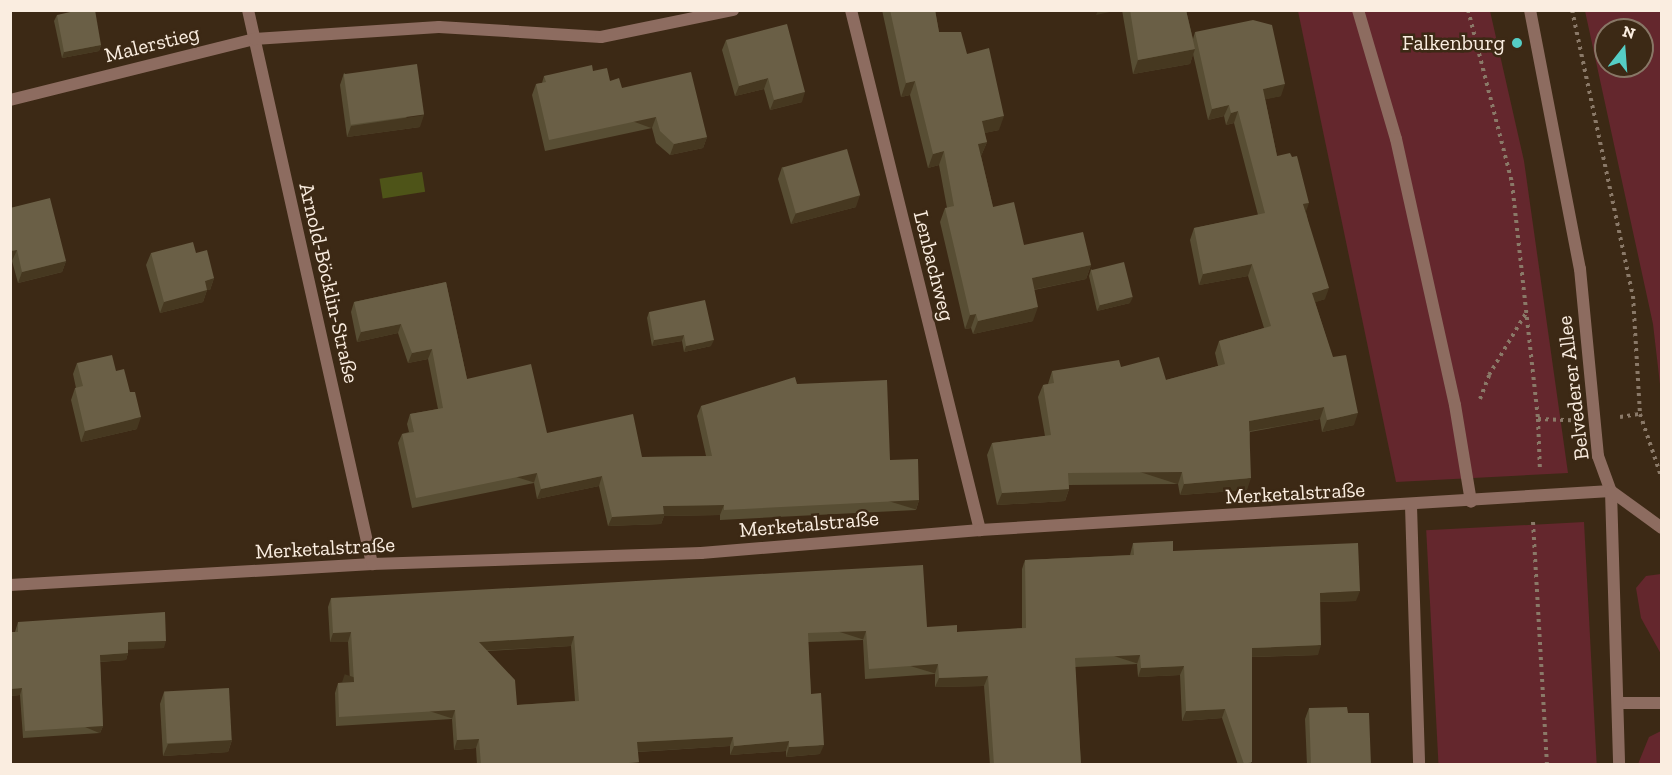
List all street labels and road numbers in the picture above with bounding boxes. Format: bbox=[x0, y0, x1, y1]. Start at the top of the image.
street label: Malerstieg bbox=[102, 20, 202, 68]
street label: Arnold-Böcklin-Straße bbox=[294, 180, 364, 386]
street label: Lenbachweg bbox=[908, 208, 960, 324]
street label: Belvederer Allee bbox=[1552, 314, 1594, 462]
street label: Merketalstraße bbox=[1224, 477, 1366, 509]
street label: Merketalstraße bbox=[738, 505, 880, 543]
street label: Merketalstraße bbox=[254, 532, 396, 564]

